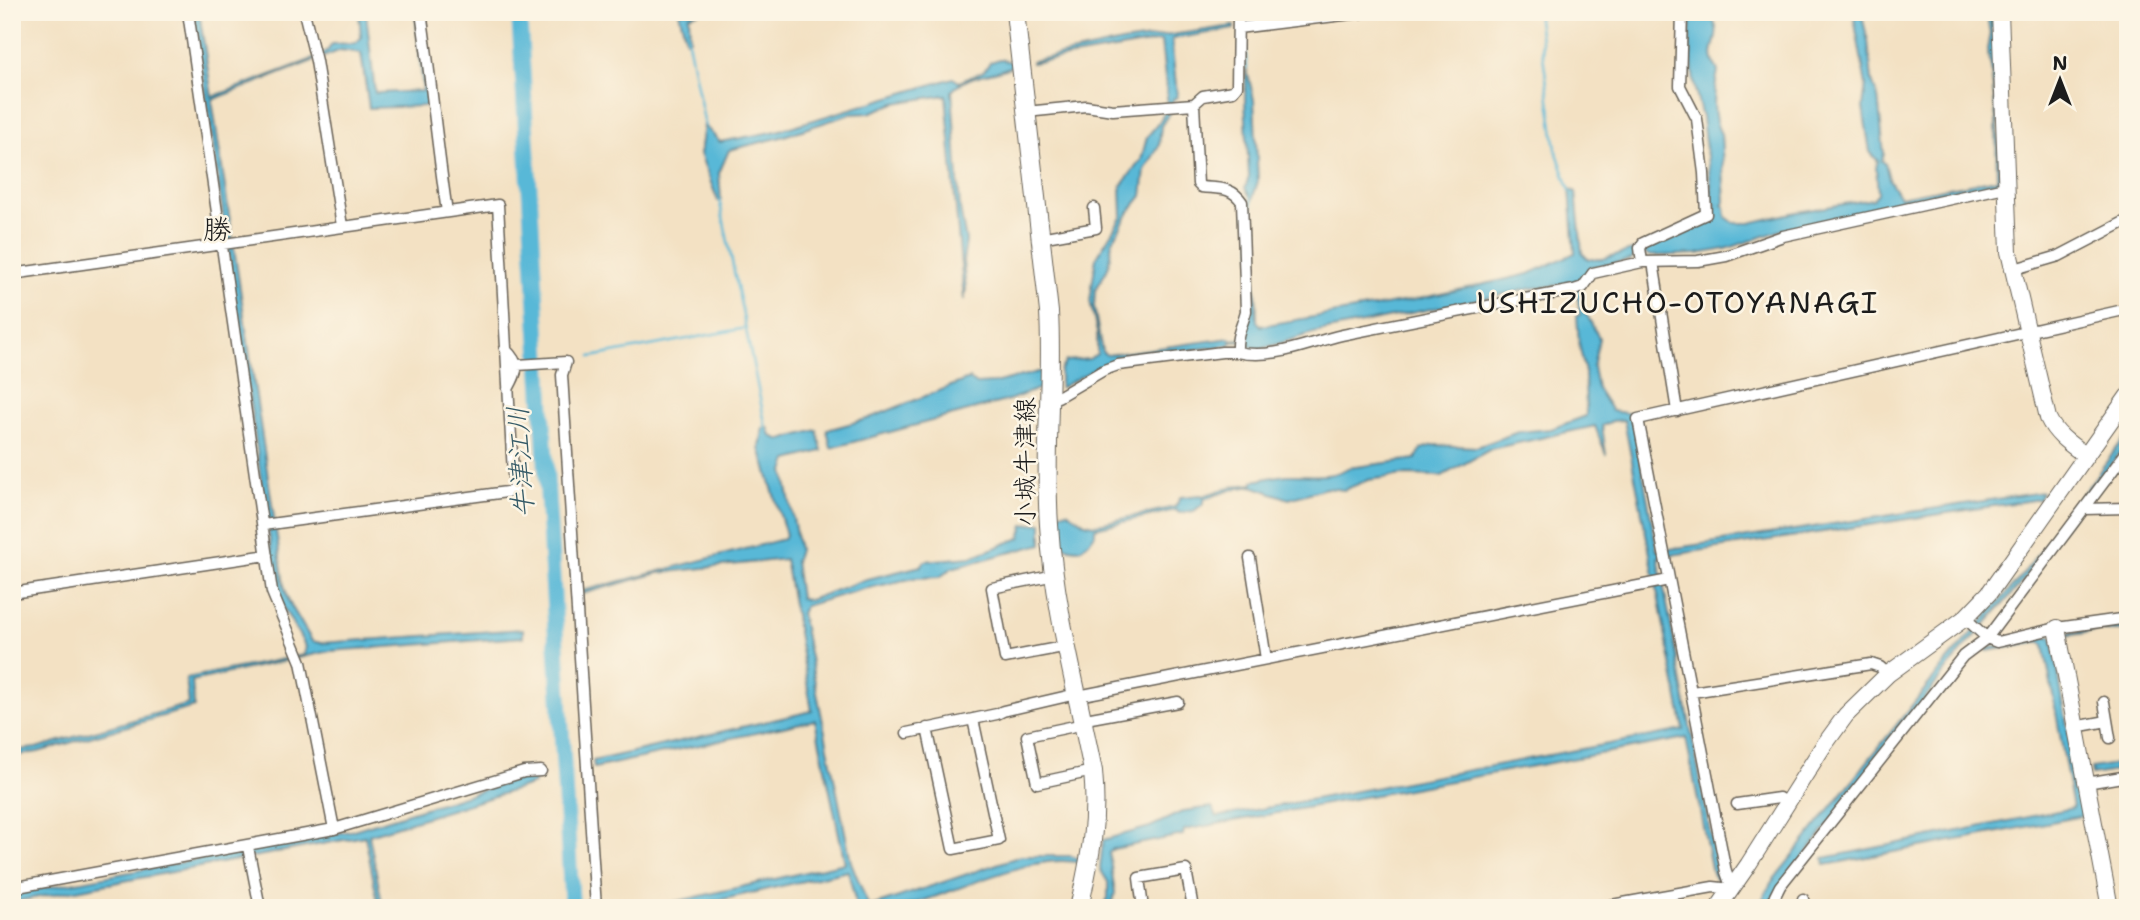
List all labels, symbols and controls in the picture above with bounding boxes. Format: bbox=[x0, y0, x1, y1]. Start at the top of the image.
north arrow bbox=[2024, 46, 2094, 116]
text: N bbox=[2052, 51, 2068, 76]
district label: 勝 bbox=[203, 210, 231, 248]
district label: USHIZUCHO-OTOYANAGI bbox=[1477, 282, 1879, 323]
street label: 小城牛津線 bbox=[1007, 397, 1042, 527]
water label: 牛津江川 bbox=[498, 405, 542, 519]

